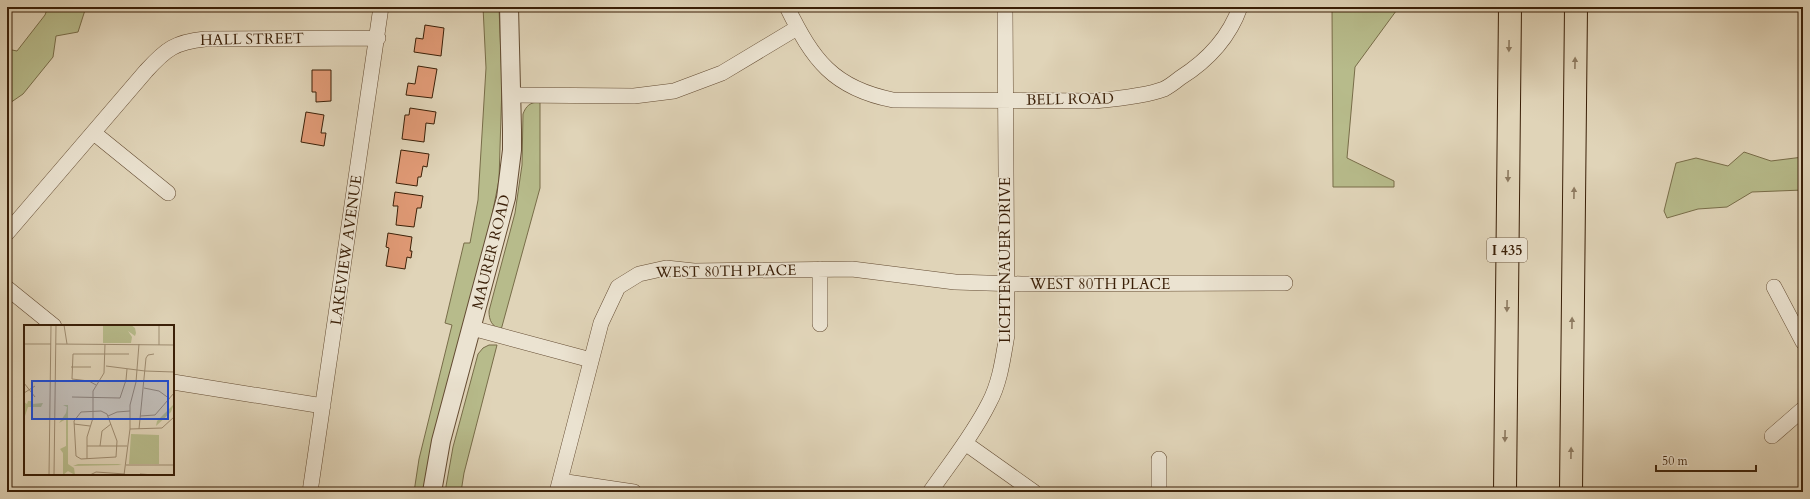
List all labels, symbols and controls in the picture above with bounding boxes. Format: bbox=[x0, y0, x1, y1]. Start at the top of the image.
street label: HALL STREET bbox=[200, 28, 304, 50]
one-way arrow bbox=[1506, 40, 1512, 53]
one-way arrow bbox=[1572, 56, 1578, 69]
street label: BELL ROAD bbox=[1026, 88, 1114, 110]
one-way arrow bbox=[1505, 170, 1511, 183]
street label: LAKEVIEW AVENUE bbox=[326, 174, 366, 326]
street label: LICHTENAUER DRIVE bbox=[995, 177, 1015, 343]
one-way arrow bbox=[1571, 186, 1577, 199]
street label: MAURER ROAD bbox=[467, 193, 515, 311]
road number: I 435 bbox=[1487, 238, 1527, 262]
street label: WEST 80TH PLACE bbox=[655, 260, 796, 282]
street label: WEST 80TH PLACE bbox=[1029, 274, 1170, 294]
one-way arrow bbox=[1504, 300, 1510, 313]
one-way arrow bbox=[1569, 316, 1575, 329]
inset map bbox=[24, 325, 174, 475]
one-way arrow bbox=[1502, 430, 1508, 443]
one-way arrow bbox=[1568, 446, 1574, 459]
scale bar bbox=[1656, 447, 1756, 473]
text: 50 m bbox=[1662, 453, 1689, 469]

